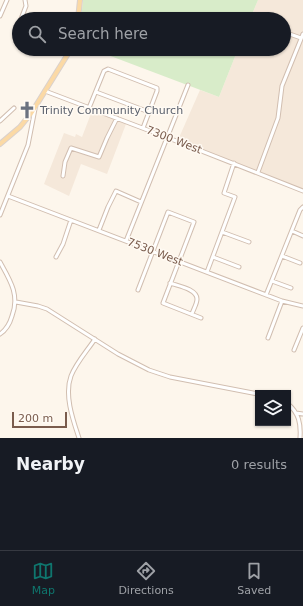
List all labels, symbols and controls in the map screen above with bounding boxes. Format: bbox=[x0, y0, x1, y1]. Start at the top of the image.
search box bbox=[12, 12, 291, 56]
icon: search bbox=[26, 23, 48, 45]
text: Search here bbox=[58, 25, 148, 43]
church icon: Trinity Community Church bbox=[17, 100, 37, 120]
place label: Trinity Community Church bbox=[39, 104, 183, 117]
street label: 7300 West bbox=[144, 123, 204, 157]
street label: 7530 West bbox=[125, 235, 185, 269]
map controls bbox=[255, 390, 291, 426]
button: layers bbox=[255, 390, 291, 426]
scale bar bbox=[12, 410, 67, 429]
text: 200 m bbox=[18, 412, 53, 425]
text: Nearby bbox=[16, 454, 85, 474]
text: 0 results bbox=[231, 457, 287, 472]
tab: Map bbox=[32, 560, 55, 597]
tab: Directions bbox=[118, 560, 174, 597]
tab: Saved bbox=[237, 560, 271, 597]

